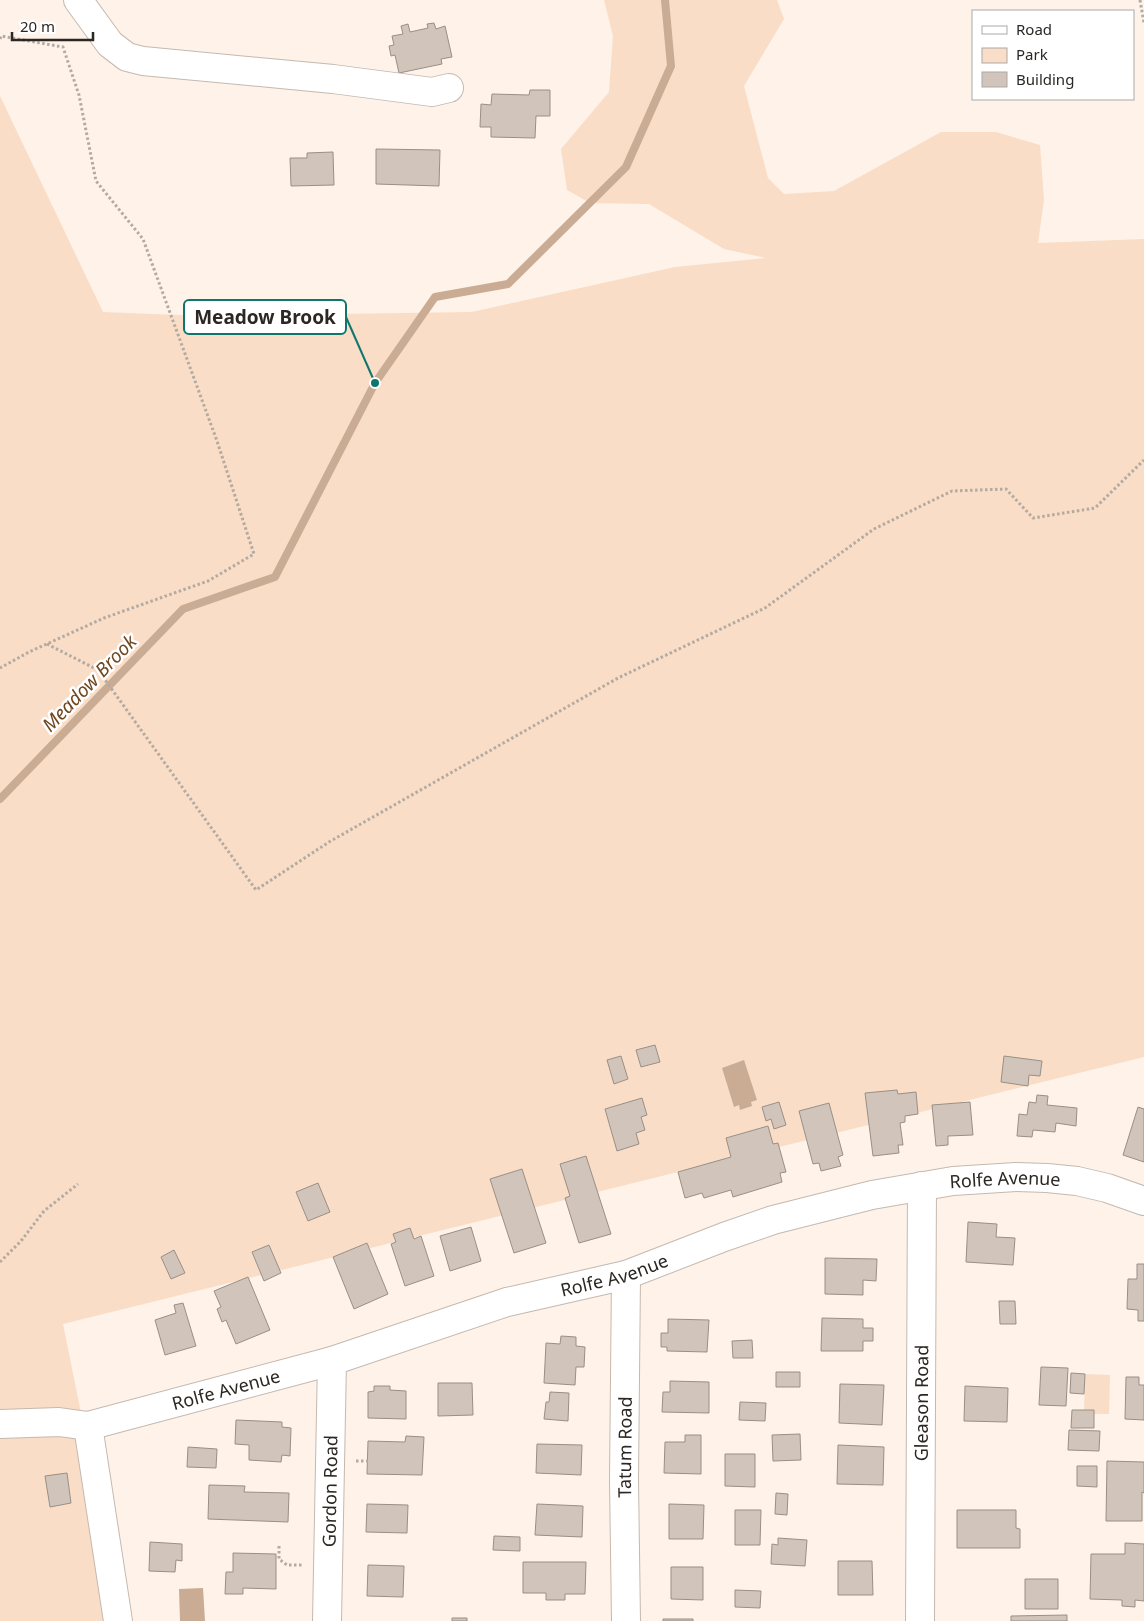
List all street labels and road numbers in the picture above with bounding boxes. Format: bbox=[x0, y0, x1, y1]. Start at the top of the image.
street label: Rolfe Avenue bbox=[949, 1165, 1062, 1193]
street label: Rolfe Avenue bbox=[558, 1248, 671, 1302]
street label: Gleason Road bbox=[909, 1345, 933, 1461]
street label: Rolfe Avenue bbox=[169, 1363, 283, 1415]
street label: Tatum Road bbox=[612, 1396, 637, 1498]
street label: Gordon Road bbox=[316, 1435, 343, 1547]

